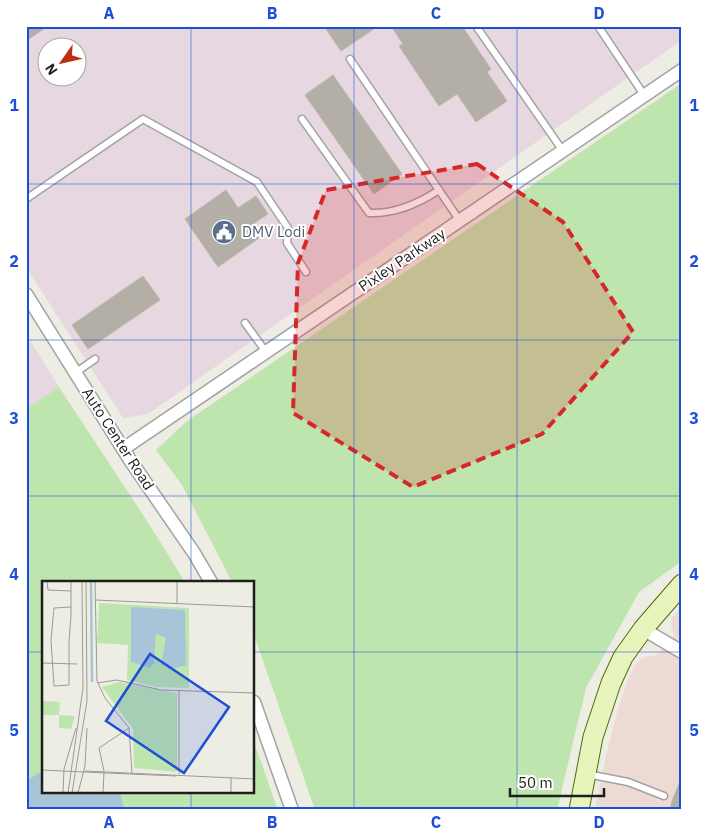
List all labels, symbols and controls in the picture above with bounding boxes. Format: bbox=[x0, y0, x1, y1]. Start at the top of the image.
text: A bbox=[104, 3, 115, 23]
text: B bbox=[267, 3, 278, 23]
text: C bbox=[431, 3, 441, 23]
text: D bbox=[593, 3, 605, 23]
north arrow bbox=[38, 38, 88, 88]
text: N bbox=[41, 60, 62, 79]
text: 1 bbox=[9, 95, 19, 115]
text: 1 bbox=[689, 95, 699, 115]
public building icon: DMV Lodi bbox=[211, 219, 237, 245]
place label: DMV Lodi bbox=[242, 222, 305, 241]
street label: Pixley Parkway bbox=[355, 223, 449, 296]
text: 2 bbox=[9, 251, 19, 271]
text: 2 bbox=[689, 251, 699, 271]
street label: Auto Center Road bbox=[78, 384, 159, 494]
text: 3 bbox=[9, 408, 19, 428]
text: 3 bbox=[689, 408, 699, 428]
text: 4 bbox=[9, 564, 19, 584]
text: 4 bbox=[689, 564, 699, 584]
inset map bbox=[42, 581, 255, 794]
text: 5 bbox=[9, 720, 19, 740]
text: 5 bbox=[689, 720, 699, 740]
scale bar bbox=[510, 766, 604, 798]
text: 50 m bbox=[518, 773, 553, 792]
text: A bbox=[104, 812, 115, 832]
text: B bbox=[267, 812, 278, 832]
text: C bbox=[431, 812, 441, 832]
text: D bbox=[593, 812, 605, 832]

